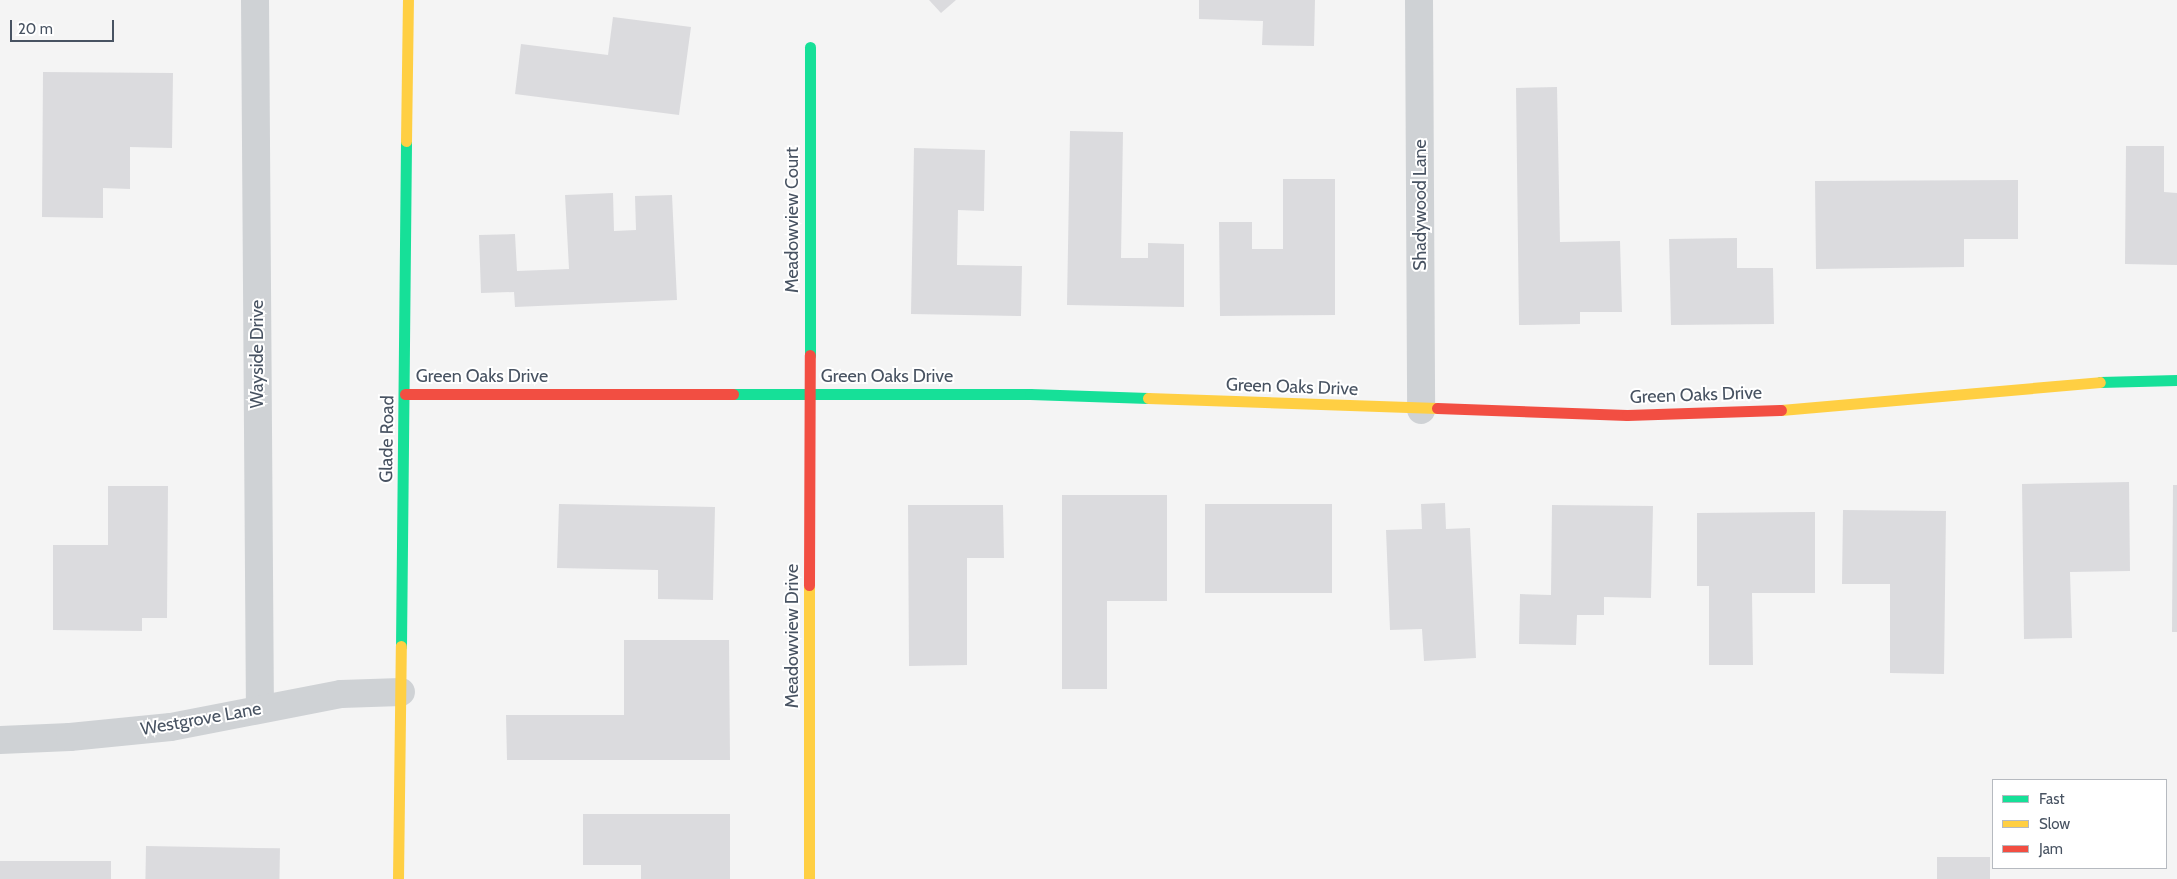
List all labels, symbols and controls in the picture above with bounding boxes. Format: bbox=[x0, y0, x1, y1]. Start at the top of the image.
scale bar bbox=[12, 10, 116, 42]
text: 20 m bbox=[18, 20, 53, 38]
street label: Shadywood Lane bbox=[1409, 139, 1431, 271]
street label: Meadowview Court bbox=[781, 147, 803, 293]
street label: Wayside Drive bbox=[246, 300, 268, 408]
street label: Green Oaks Drive bbox=[416, 365, 548, 387]
street label: Green Oaks Drive bbox=[821, 365, 953, 387]
street label: Green Oaks Drive bbox=[1226, 374, 1358, 400]
street label: Green Oaks Drive bbox=[1630, 382, 1762, 408]
street label: Glade Road bbox=[375, 395, 399, 483]
street label: Meadowview Drive bbox=[781, 564, 803, 708]
street label: Westgrove Lane bbox=[139, 698, 263, 740]
legend bbox=[1992, 779, 2167, 869]
text: Fast bbox=[2039, 790, 2064, 808]
text: Slow bbox=[2039, 815, 2070, 833]
text: Jam bbox=[2039, 840, 2063, 858]

